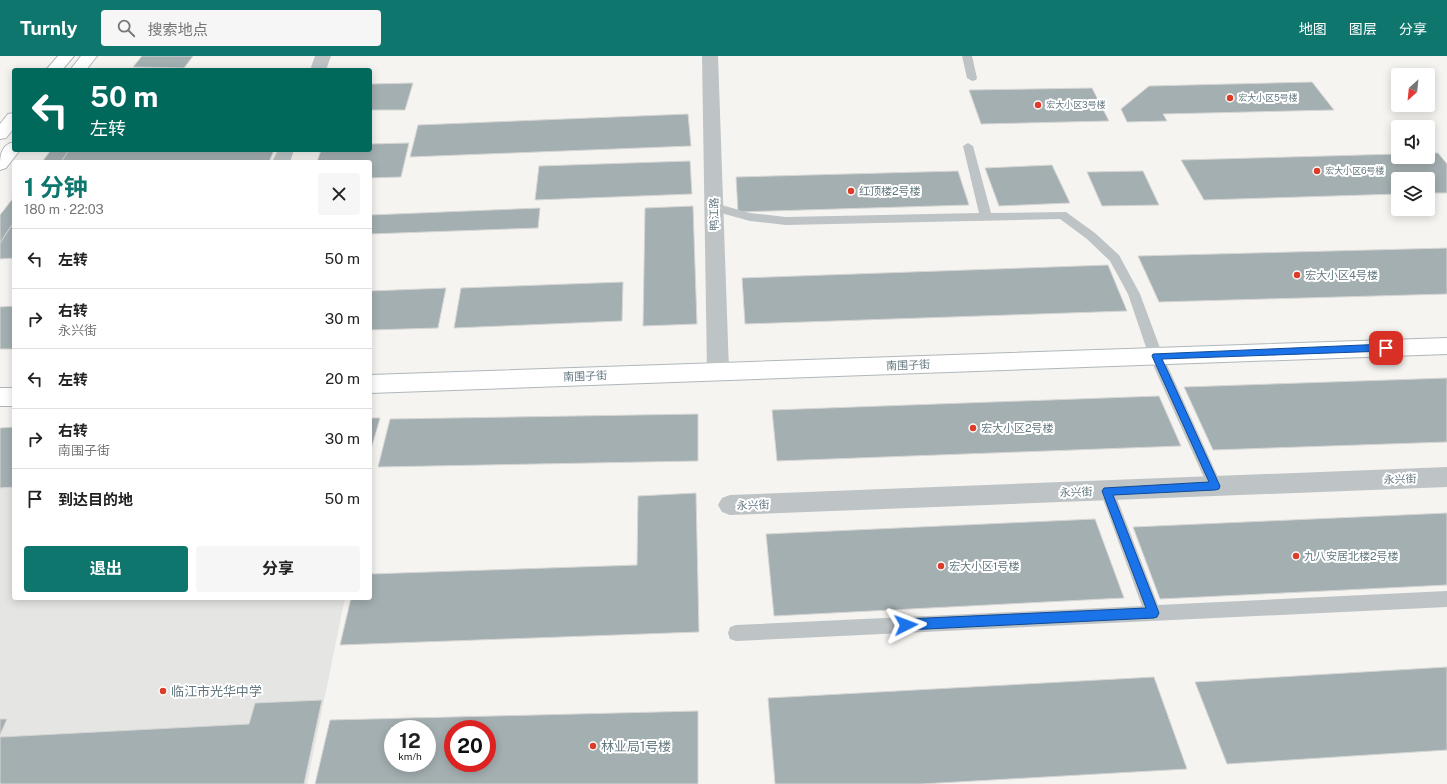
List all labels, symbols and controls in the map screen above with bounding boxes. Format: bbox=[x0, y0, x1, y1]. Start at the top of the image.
search box bbox=[101, 10, 381, 46]
text: Turnly bbox=[20, 17, 77, 39]
icon: search bbox=[115, 17, 137, 39]
text: 搜索地点 bbox=[147, 21, 207, 38]
text: 地图 bbox=[1299, 21, 1327, 37]
text: 图层 bbox=[1349, 21, 1377, 37]
text: 分享 bbox=[1399, 21, 1427, 37]
north arrow bbox=[1391, 68, 1435, 112]
map controls bbox=[1391, 68, 1435, 216]
text: 50 m bbox=[90, 80, 158, 113]
icon: left bbox=[24, 84, 76, 136]
place label: 宏大小区5号楼 bbox=[1238, 92, 1298, 103]
marker: 宏大小区5号楼 bbox=[1225, 93, 1235, 103]
place label: 宏大小区3号楼 bbox=[1046, 99, 1106, 110]
marker: 宏大小区3号楼 bbox=[1033, 100, 1043, 110]
text: 左转 bbox=[90, 118, 126, 139]
button: sound bbox=[1391, 120, 1435, 164]
place label: 宏大小区6号楼 bbox=[1325, 165, 1385, 176]
marker: 宏大小区6号楼 bbox=[1312, 166, 1322, 176]
button: layers bbox=[1391, 172, 1435, 216]
text: 1 分钟 bbox=[24, 173, 88, 201]
button: close bbox=[318, 173, 360, 215]
place label: 红顶楼2号楼 bbox=[859, 185, 921, 197]
marker: 红顶楼2号楼 bbox=[846, 186, 856, 196]
street label: 鸭江路 bbox=[708, 197, 720, 231]
text: 180 m · 22:03 bbox=[24, 202, 104, 217]
icon: left bbox=[24, 248, 46, 270]
text: 50 m bbox=[325, 250, 360, 267]
text: 左转 bbox=[58, 251, 88, 268]
place label: 宏大小区4号楼 bbox=[1305, 269, 1378, 281]
marker: 宏大小区4号楼 bbox=[1292, 270, 1302, 280]
text: 右转 bbox=[58, 302, 88, 319]
icon: right bbox=[24, 308, 46, 330]
text: 30 m bbox=[325, 310, 360, 327]
text: 永兴街 bbox=[58, 323, 97, 338]
pin bbox=[1369, 331, 1403, 365]
icon: arrive bbox=[1375, 337, 1397, 359]
street label: 南围子街 bbox=[886, 358, 930, 372]
icon: left bbox=[24, 368, 46, 390]
street label: 南围子街 bbox=[563, 369, 607, 383]
text: 20 m bbox=[325, 370, 360, 387]
text: 左转 bbox=[58, 371, 88, 388]
text: 右转 bbox=[58, 422, 88, 439]
place label: 宏大小区2号楼 bbox=[981, 422, 1054, 434]
marker: 宏大小区2号楼 bbox=[968, 423, 978, 433]
icon: right bbox=[24, 428, 46, 450]
text: 30 m bbox=[325, 430, 360, 447]
text: 南围子街 bbox=[58, 443, 110, 458]
street label: 永兴街 bbox=[1383, 472, 1417, 486]
street label: 永兴街 bbox=[1059, 485, 1093, 499]
icon: arrive bbox=[24, 488, 46, 510]
text: 50 m bbox=[325, 490, 360, 507]
text: 到达目的地 bbox=[58, 491, 133, 508]
street label: 永兴街 bbox=[736, 498, 770, 512]
button: 退出 bbox=[24, 546, 188, 592]
button: 分享 bbox=[196, 546, 360, 592]
place label: 九八安居北楼2号楼 bbox=[1304, 550, 1399, 562]
marker: 九八安居北楼2号楼 bbox=[1291, 551, 1301, 561]
place label: 宏大小区1号楼 bbox=[949, 560, 1019, 572]
marker: 宏大小区1号楼 bbox=[936, 561, 946, 571]
position arrow bbox=[885, 604, 927, 646]
place label: 临江市光华中学 bbox=[171, 684, 262, 699]
marker: 临江市光华中学 bbox=[158, 686, 168, 696]
speed limit sign: 20 bbox=[444, 720, 496, 772]
text: 12 bbox=[399, 729, 421, 753]
place label: 林业局1号楼 bbox=[601, 739, 671, 754]
marker: 林业局1号楼 bbox=[588, 741, 598, 751]
text: km/h bbox=[398, 750, 422, 762]

